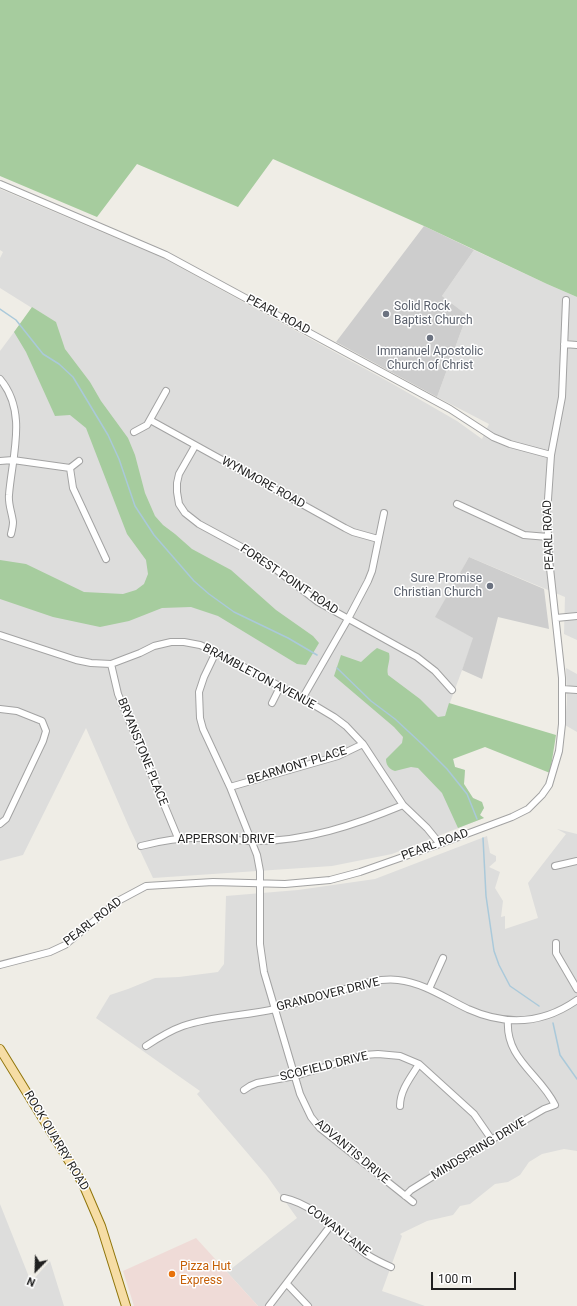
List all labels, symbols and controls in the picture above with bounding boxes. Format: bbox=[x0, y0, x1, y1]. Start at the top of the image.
street label: PEARL ROAD bbox=[244, 292, 312, 338]
place label: Solid Rock Baptist Church bbox=[394, 300, 473, 328]
marker: Solid Rock Baptist Church bbox=[381, 309, 391, 319]
marker: Immanuel Apostolic Church of Christ bbox=[425, 333, 435, 343]
place label: Immanuel Apostolic Church of Christ bbox=[377, 345, 483, 373]
street label: WYNMORE ROAD bbox=[219, 454, 307, 512]
street label: PEARL ROAD bbox=[541, 500, 557, 570]
street label: FOREST POINT ROAD bbox=[237, 542, 341, 618]
place label: Sure Promise Christian Church bbox=[394, 572, 482, 600]
marker: Sure Promise Christian Church bbox=[485, 581, 495, 591]
street label: BRAMBLETON AVENUE bbox=[200, 641, 318, 713]
street label: BRYANSTONE PLACE bbox=[114, 696, 170, 808]
street label: BEARMONT PLACE bbox=[245, 744, 349, 788]
street label: PEARL ROAD bbox=[400, 826, 470, 864]
street label: APPERSON DRIVE bbox=[177, 833, 275, 847]
street label: PEARL ROAD bbox=[61, 895, 125, 949]
street label: GRANDOVER DRIVE bbox=[275, 975, 381, 1015]
street label: SCOFIELD DRIVE bbox=[278, 1049, 370, 1085]
street label: ROCK QUARRY ROAD bbox=[21, 1089, 91, 1193]
street label: MINDSPRING DRIVE bbox=[429, 1115, 529, 1183]
street label: ADVANTIS DRIVE bbox=[312, 1117, 392, 1187]
street label: COWAN LANE bbox=[303, 1202, 373, 1260]
north arrow bbox=[16, 1250, 56, 1290]
place label: Pizza Hut Express bbox=[180, 1260, 231, 1288]
scale bar bbox=[433, 1264, 518, 1290]
marker: Pizza Hut Express bbox=[167, 1269, 177, 1279]
text: 100 m bbox=[438, 1272, 472, 1286]
text: N bbox=[25, 1274, 37, 1289]

